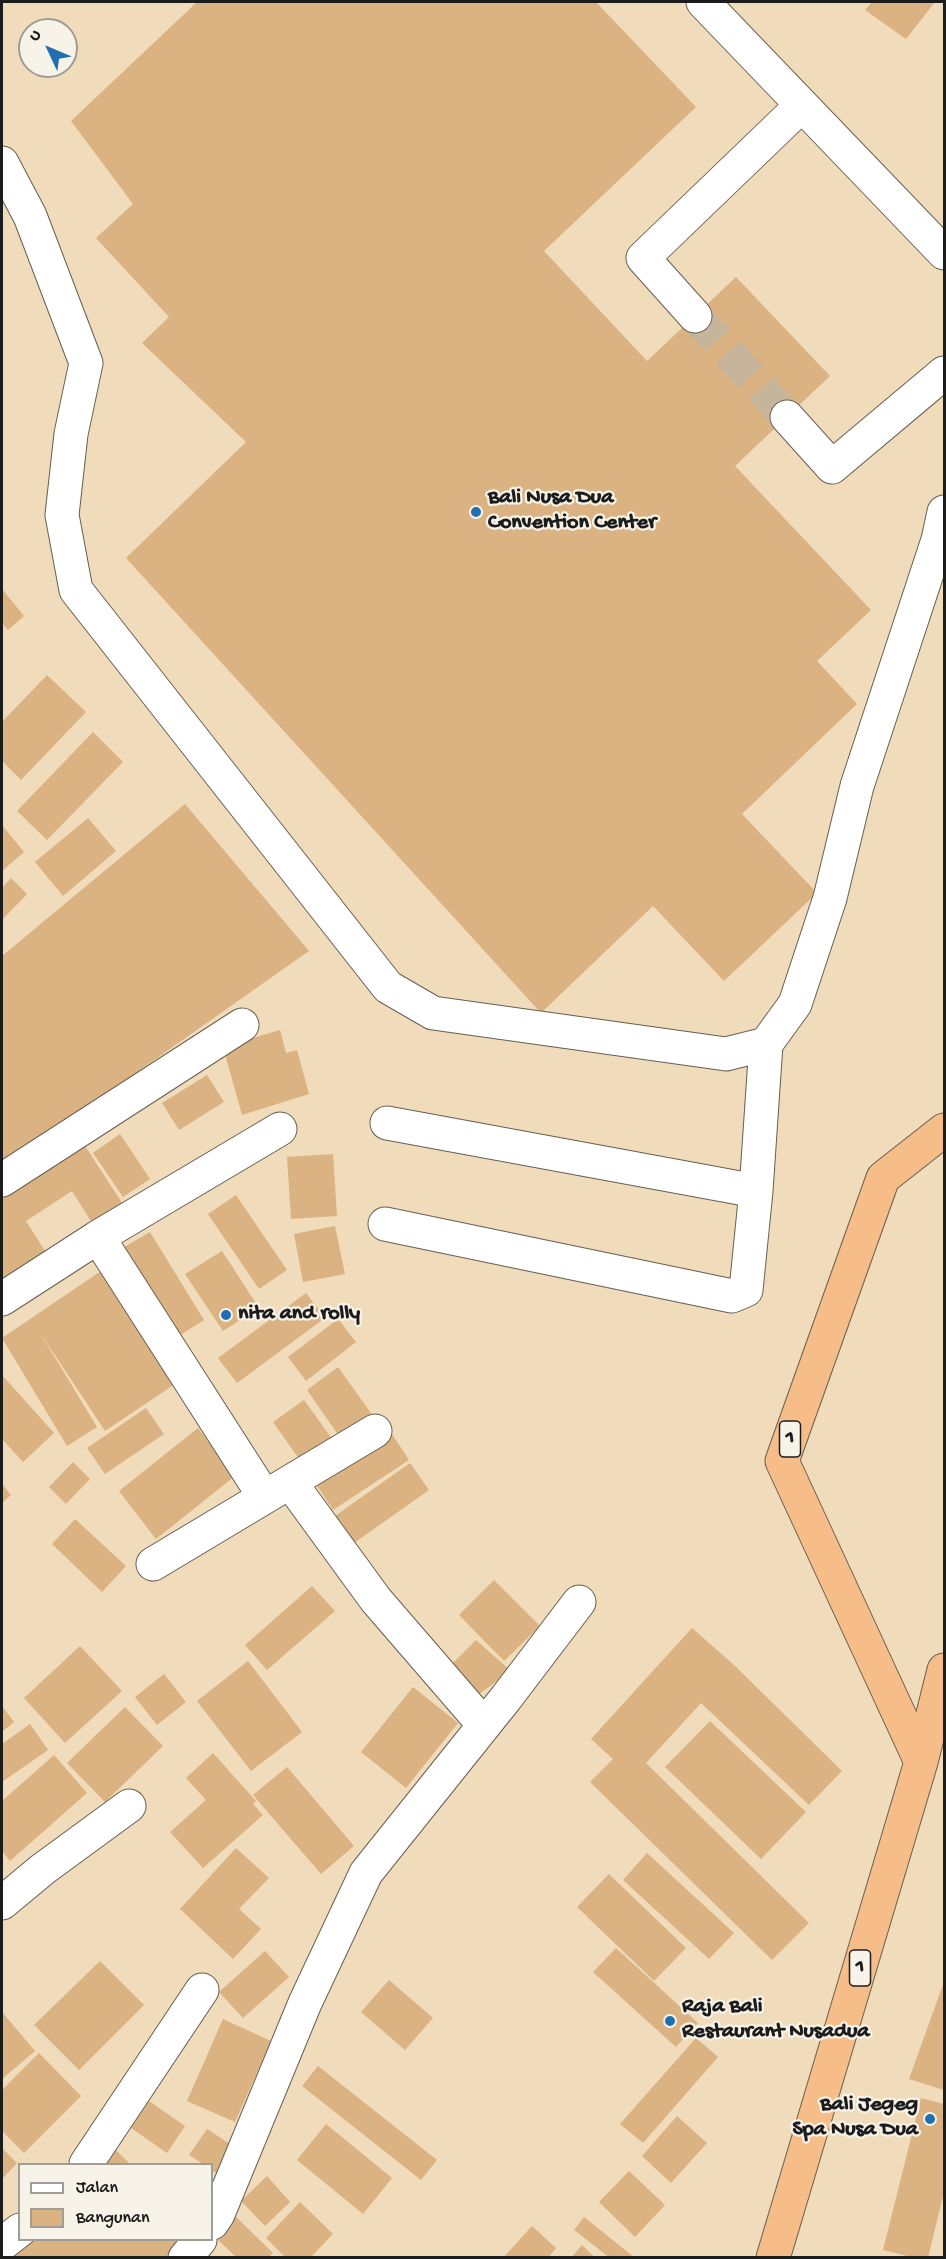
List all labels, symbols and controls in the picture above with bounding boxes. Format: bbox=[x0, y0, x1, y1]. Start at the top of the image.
north arrow bbox=[18, 18, 78, 78]
text: U bbox=[26, 27, 46, 46]
place label: Bali Nusa Dua Convention Center bbox=[488, 486, 656, 538]
marker: Bali Nusa Dua Convention Center bbox=[469, 505, 483, 519]
place label: nita and rolly bbox=[238, 1302, 360, 1328]
marker: nita and rolly bbox=[219, 1308, 233, 1322]
road number: 1 bbox=[780, 1421, 800, 1457]
road number: 1 bbox=[850, 1950, 870, 1986]
place label: Raja Bali Restaurant Nusadua bbox=[682, 1995, 870, 2047]
marker: Raja Bali Restaurant Nusadua bbox=[663, 2014, 677, 2028]
place label: Bali Jegeg Spa Nusa Dua bbox=[792, 2093, 918, 2144]
marker: Bali Jegeg Spa Nusa Dua bbox=[923, 2112, 937, 2126]
legend bbox=[18, 2163, 213, 2241]
text: Jalan bbox=[76, 2178, 118, 2199]
text: Bangunan bbox=[76, 2208, 150, 2229]

